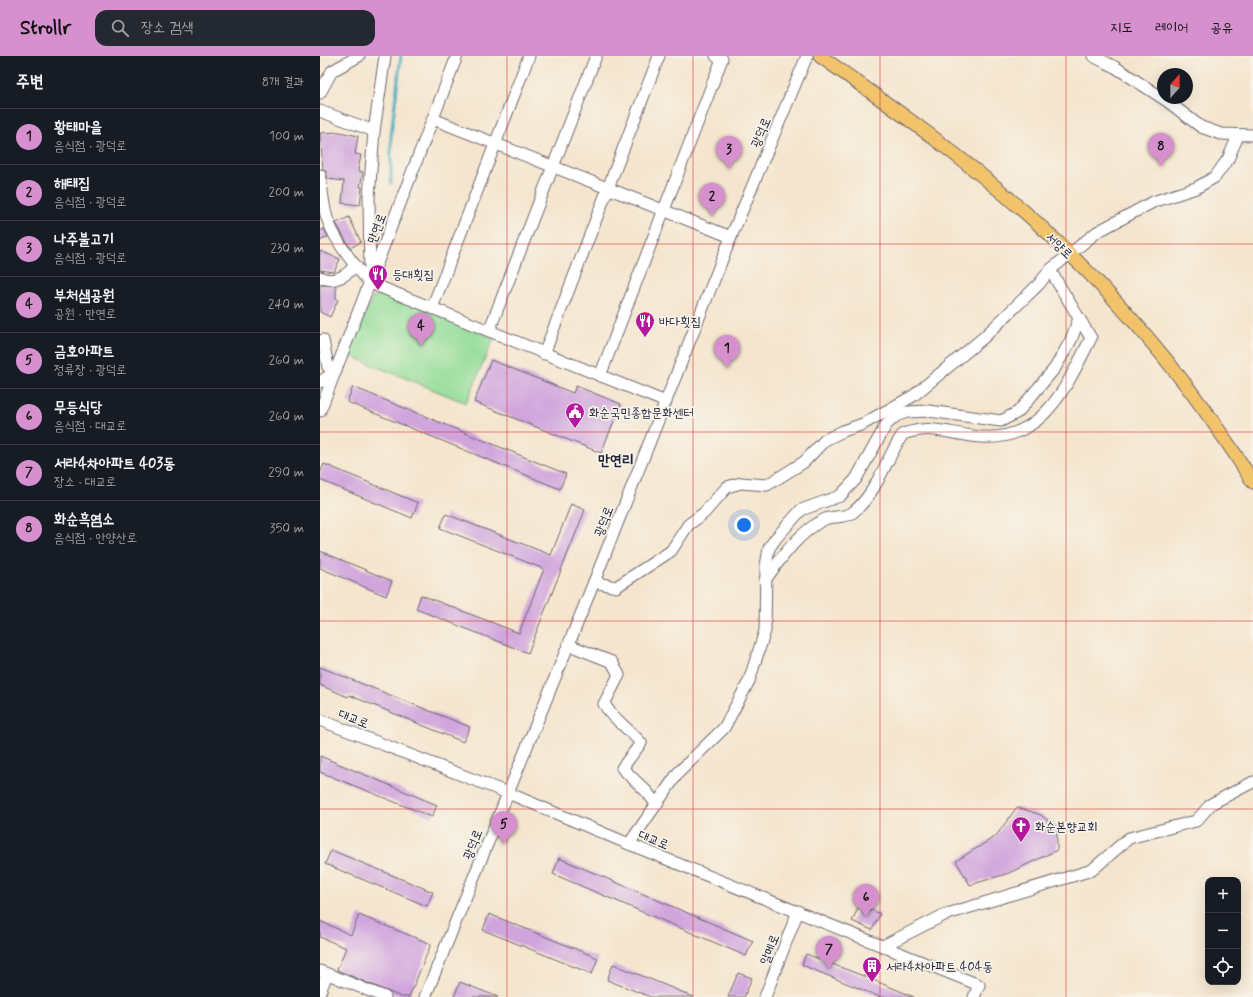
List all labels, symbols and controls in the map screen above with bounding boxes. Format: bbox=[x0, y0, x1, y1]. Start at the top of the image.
search box bbox=[95, 10, 375, 46]
text: Strollr bbox=[20, 16, 71, 41]
icon: search bbox=[109, 17, 131, 39]
text: 장소 검색 bbox=[141, 18, 193, 38]
text: 지도 bbox=[1110, 19, 1133, 37]
text: 레이어 bbox=[1155, 19, 1188, 37]
text: 공유 bbox=[1210, 19, 1233, 37]
north arrow bbox=[1157, 68, 1193, 104]
text: 주변 bbox=[16, 71, 43, 93]
text: 8개 결과 bbox=[262, 74, 304, 91]
street label: 광덕로 bbox=[747, 115, 775, 150]
text: 황태마을 bbox=[54, 118, 102, 138]
text: 1 bbox=[26, 128, 32, 145]
text: 100 m bbox=[269, 128, 304, 145]
pin: 8 bbox=[1148, 133, 1174, 166]
pin: 3 bbox=[716, 136, 742, 169]
text: 음식점 · 광덕로 bbox=[54, 138, 127, 155]
text: 해태집 bbox=[54, 174, 90, 194]
pin: 2 bbox=[699, 183, 725, 216]
text: 2 bbox=[26, 184, 32, 201]
text: 200 m bbox=[269, 184, 304, 201]
text: 음식점 · 광덕로 bbox=[54, 194, 127, 211]
street label: 만연로 bbox=[364, 211, 391, 246]
street label: 서양로 bbox=[1042, 229, 1076, 263]
text: 나주불고기 bbox=[54, 230, 114, 250]
text: 3 bbox=[26, 240, 32, 257]
text: 230 m bbox=[270, 240, 304, 257]
text: 음식점 · 광덕로 bbox=[54, 250, 127, 267]
restaurant icon: 등대횟집 bbox=[367, 263, 389, 291]
place label: 등대횟집 bbox=[392, 267, 434, 284]
text: 부처샘공원 bbox=[54, 286, 114, 306]
text: 4 bbox=[25, 296, 33, 313]
text: 240 m bbox=[268, 296, 304, 313]
text: 공원 · 만연로 bbox=[54, 306, 116, 323]
restaurant icon: 바다횟집 bbox=[634, 310, 656, 338]
pin: 4 bbox=[408, 313, 434, 346]
place label: 바다횟집 bbox=[659, 314, 701, 331]
pin: 1 bbox=[714, 335, 740, 368]
text: 금호아파트 bbox=[54, 342, 114, 362]
text: 5 bbox=[25, 352, 33, 369]
text: 260 m bbox=[269, 352, 304, 369]
text: 정류장 · 광덕로 bbox=[54, 362, 127, 379]
text: 무등식당 bbox=[54, 398, 102, 418]
public building icon: 화순국민종합문화센터 bbox=[564, 401, 586, 429]
place label: 화순국민종합문화센터 bbox=[589, 405, 694, 422]
text: 6 bbox=[26, 408, 32, 425]
text: 260 m bbox=[269, 408, 304, 425]
text: 음식점 · 대교로 bbox=[54, 418, 127, 435]
district label: 만연리 bbox=[598, 451, 634, 471]
text: 서라4차아파트 403동 bbox=[54, 454, 175, 474]
text: 7 bbox=[25, 464, 33, 481]
text: 290 m bbox=[268, 464, 304, 481]
text: 장소 · 대교로 bbox=[54, 474, 116, 491]
street label: 광덕로 bbox=[591, 504, 618, 539]
text: 화순흑염소 bbox=[54, 510, 114, 530]
your location bbox=[734, 515, 754, 535]
text: 8 bbox=[25, 520, 33, 537]
text: 350 m bbox=[270, 520, 304, 537]
text: 음식점 · 안양산로 bbox=[54, 530, 137, 547]
street label: 대교로 bbox=[336, 706, 371, 733]
pin: 5 bbox=[491, 811, 517, 844]
church icon: 화순본향교회 bbox=[1010, 815, 1032, 843]
place label: 화순본향교회 bbox=[1035, 819, 1098, 836]
street label: 광덕로 bbox=[460, 827, 487, 862]
street label: 대교로 bbox=[636, 827, 671, 854]
map controls bbox=[1205, 877, 1241, 985]
button: + bbox=[1205, 877, 1241, 913]
pin: 6 bbox=[853, 884, 879, 917]
button: − bbox=[1205, 913, 1241, 949]
street label: 알메로 bbox=[757, 932, 784, 967]
pin: 7 bbox=[816, 936, 842, 969]
button: locate bbox=[1205, 949, 1241, 985]
building icon: 서라4차아파트 404동 bbox=[861, 955, 883, 983]
place label: 서라4차아파트 404동 bbox=[886, 959, 993, 976]

